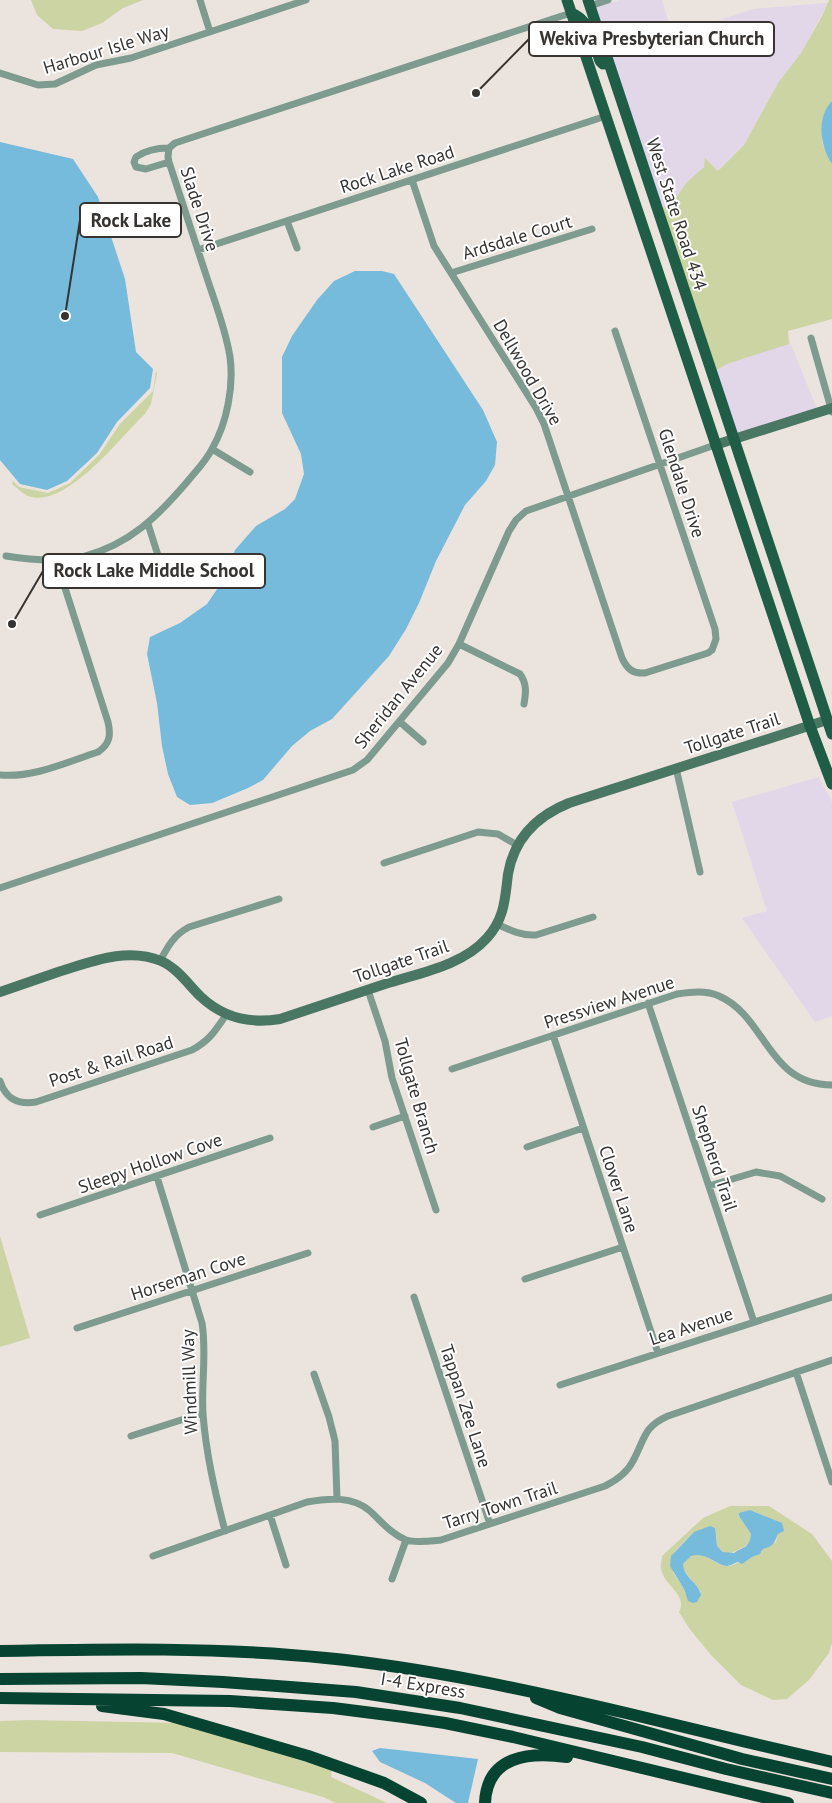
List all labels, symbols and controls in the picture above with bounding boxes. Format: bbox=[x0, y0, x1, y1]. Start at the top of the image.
street label: Harbour Isle Way bbox=[40, 19, 172, 79]
callout: Wekiva Presbyterian Church bbox=[529, 22, 774, 56]
text: Wekiva Presbyterian Church bbox=[540, 26, 764, 50]
street label: West State Road 434 bbox=[642, 135, 712, 293]
street label: Rock Lake Road bbox=[337, 140, 457, 198]
street label: Slade Drive bbox=[176, 164, 224, 254]
callout: Rock Lake bbox=[80, 203, 181, 237]
text: Rock Lake bbox=[91, 208, 171, 232]
street label: Ardsdale Court bbox=[459, 209, 575, 265]
street label: Dellwood Drive bbox=[488, 315, 568, 429]
street label: Glendale Drive bbox=[654, 426, 710, 540]
callout: Rock Lake Middle School bbox=[43, 554, 265, 588]
text: Rock Lake Middle School bbox=[54, 558, 255, 582]
street label: Sheridan Avenue bbox=[349, 639, 447, 753]
street label: Tollgate Trail bbox=[681, 707, 783, 759]
street label: Tollgate Trail bbox=[350, 934, 452, 988]
street label: Pressview Avenue bbox=[541, 970, 677, 1034]
street label: Post & Rail Road bbox=[46, 1030, 176, 1092]
street label: Tollgate Branch bbox=[389, 1035, 445, 1157]
street label: Shepherd Trail bbox=[687, 1102, 743, 1215]
street label: Sleepy Hollow Cove bbox=[75, 1128, 225, 1198]
street label: Clover Lane bbox=[594, 1142, 644, 1236]
street label: Horseman Cove bbox=[128, 1247, 248, 1305]
street label: Lea Avenue bbox=[646, 1302, 736, 1350]
street label: Windmill Way bbox=[176, 1328, 202, 1435]
street label: Tappan Zee Lane bbox=[435, 1341, 497, 1471]
street label: Tarry Town Trail bbox=[440, 1475, 561, 1534]
street label: I-4 Express bbox=[379, 1667, 467, 1703]

